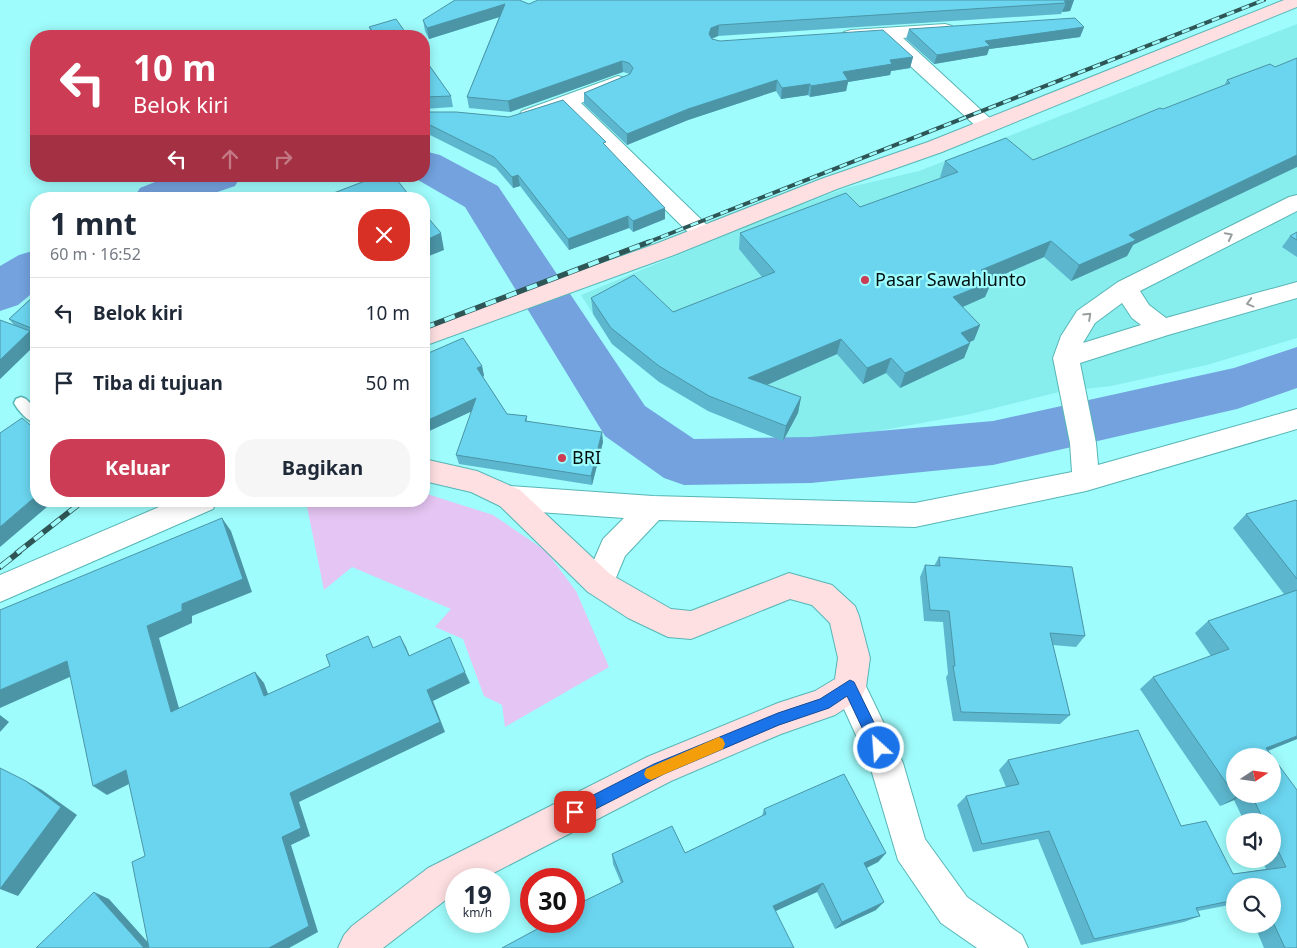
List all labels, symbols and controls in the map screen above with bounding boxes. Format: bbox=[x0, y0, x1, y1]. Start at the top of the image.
text: 10 m bbox=[133, 44, 216, 91]
icon: left bbox=[50, 50, 115, 115]
text: Belok kiri bbox=[133, 89, 228, 119]
icon: left bbox=[163, 145, 191, 173]
icon: ahead bbox=[216, 145, 244, 173]
icon: right bbox=[269, 145, 297, 173]
text: 1 mnt bbox=[50, 203, 137, 244]
button: close bbox=[358, 209, 410, 261]
one-way arrow bbox=[1224, 232, 1233, 242]
text: 60 m · 16:52 bbox=[50, 243, 141, 265]
place label: Pasar Sawahlunto bbox=[875, 267, 1026, 291]
marker: Pasar Sawahlunto bbox=[859, 274, 871, 286]
one-way arrow bbox=[1246, 297, 1254, 308]
icon: left bbox=[50, 299, 78, 327]
text: Belok kiri bbox=[93, 300, 183, 326]
text: 10 m bbox=[366, 300, 410, 326]
one-way arrow bbox=[1083, 313, 1092, 322]
icon: arrive bbox=[50, 369, 78, 397]
text: Tiba di tujuan bbox=[93, 370, 223, 396]
text: 50 m bbox=[366, 370, 410, 396]
button: Keluar bbox=[50, 439, 225, 497]
button: Bagikan bbox=[235, 439, 410, 497]
place label: BRI bbox=[572, 445, 601, 469]
marker: BRI bbox=[556, 452, 568, 464]
position arrow bbox=[852, 721, 904, 773]
north arrow bbox=[1226, 748, 1281, 802]
map controls bbox=[1226, 748, 1281, 933]
pin bbox=[554, 791, 596, 833]
icon: arrive bbox=[561, 798, 589, 826]
button: sound bbox=[1226, 813, 1281, 868]
speed limit sign: 30 bbox=[520, 868, 585, 933]
text: 19 bbox=[463, 877, 492, 911]
button: search bbox=[1226, 878, 1281, 933]
text: km/h bbox=[463, 904, 492, 921]

